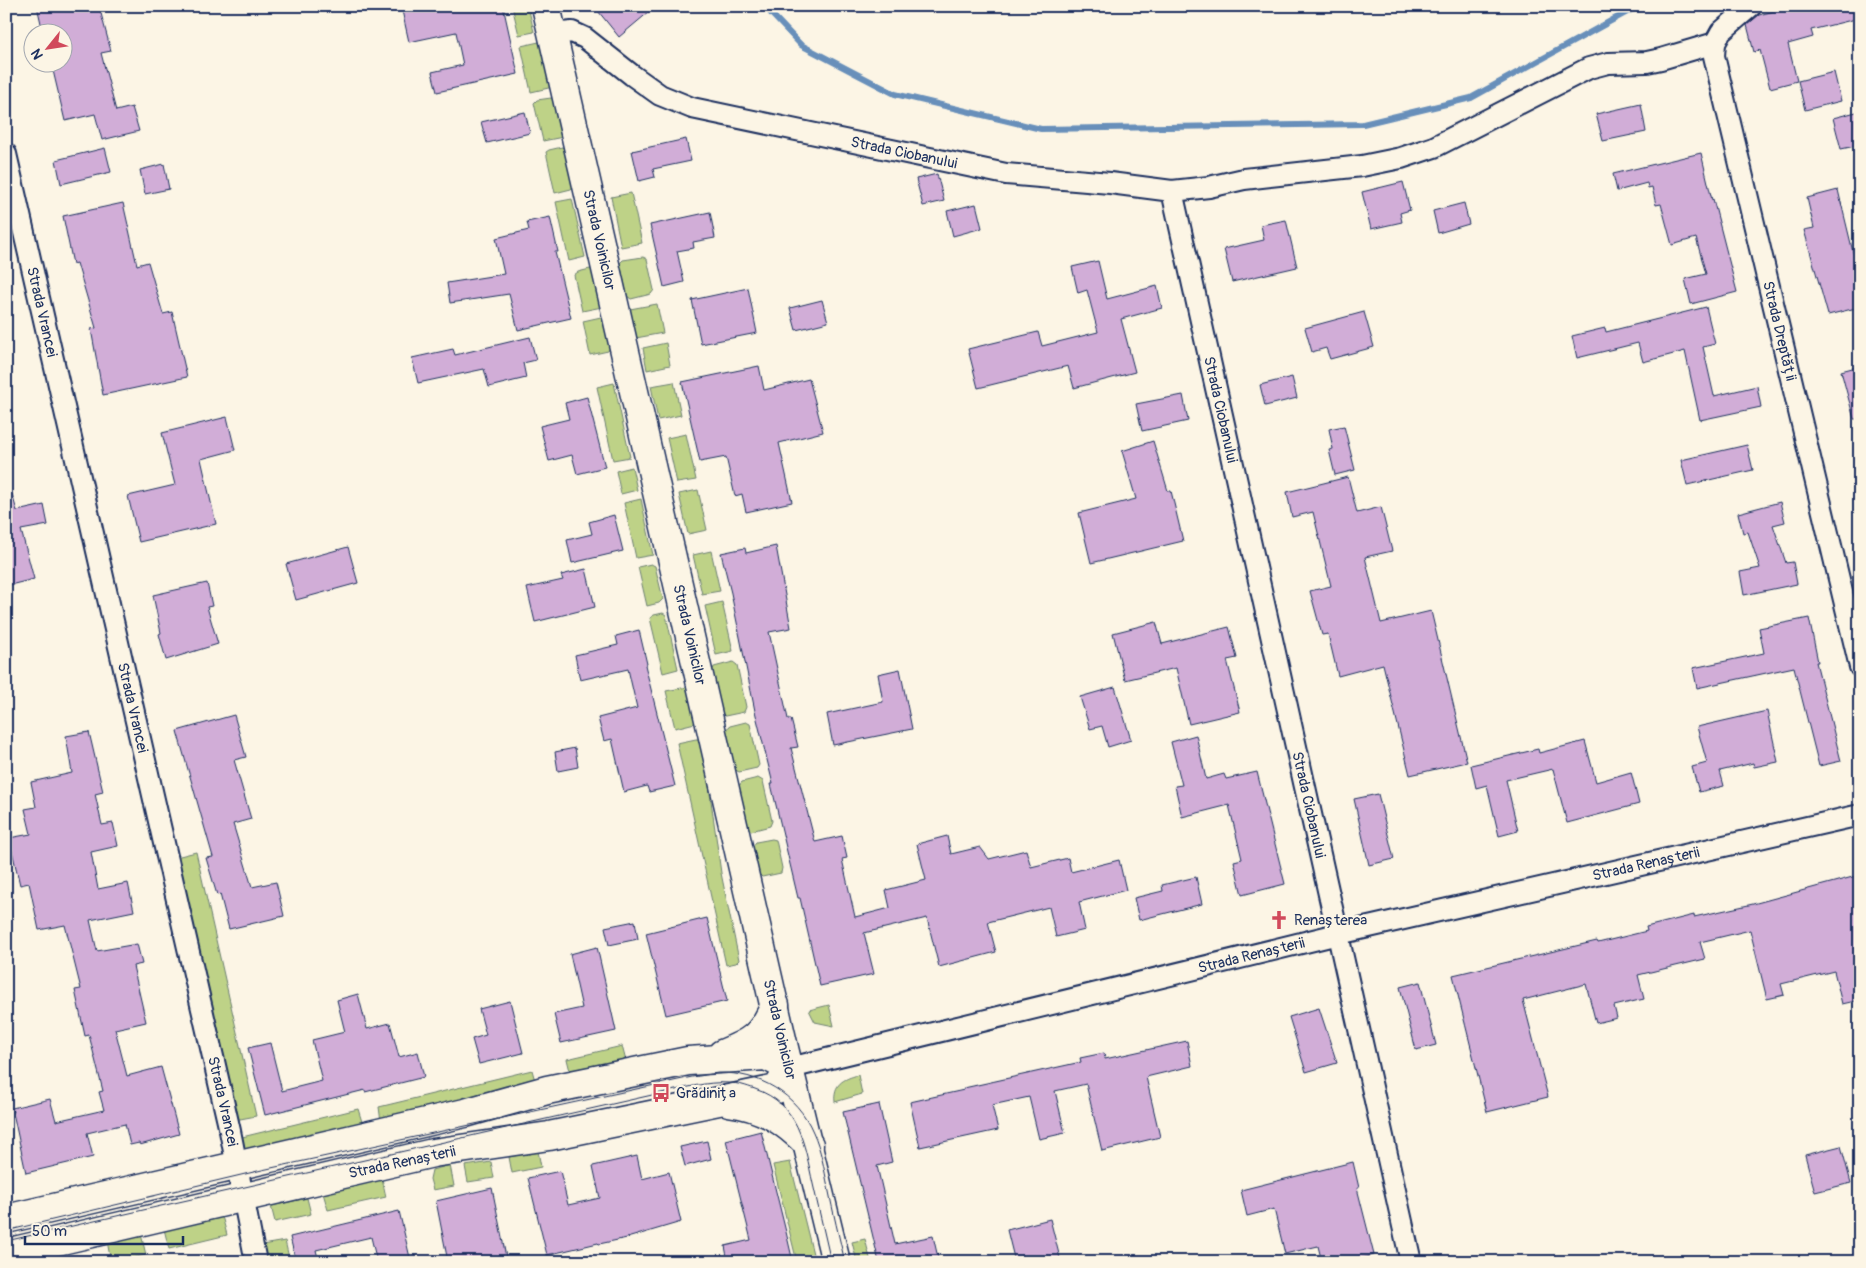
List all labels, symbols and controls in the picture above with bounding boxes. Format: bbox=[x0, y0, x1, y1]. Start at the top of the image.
north arrow bbox=[22, 22, 72, 72]
text: N bbox=[27, 46, 47, 63]
street label: Strada Ciobanului bbox=[849, 133, 959, 174]
street label: Strada Voinicilor bbox=[578, 188, 620, 293]
street label: Strada Vrancei bbox=[22, 265, 61, 359]
street label: Strada Dreptății bbox=[1758, 279, 1800, 383]
street label: Strada Ciobanului bbox=[1199, 355, 1241, 465]
street label: Strada Voinicilor bbox=[668, 583, 710, 688]
street label: Strada Vrancei bbox=[113, 661, 152, 755]
street label: Strada Ciobanului bbox=[1287, 750, 1330, 860]
street label: Strada Renașterii bbox=[1591, 843, 1702, 886]
church icon: Renașterea bbox=[1268, 909, 1290, 931]
place label: Renașterea bbox=[1294, 911, 1367, 930]
street label: Strada Renașterii bbox=[1196, 933, 1307, 978]
street label: Strada Voinicilor bbox=[759, 978, 801, 1083]
street label: Strada Vrancei bbox=[203, 1055, 242, 1149]
bus stop icon: Grădinița bbox=[650, 1082, 672, 1104]
place label: Grădinița bbox=[676, 1084, 736, 1103]
street label: Strada Renașterii bbox=[347, 1142, 458, 1183]
scale bar bbox=[25, 1213, 182, 1245]
text: 50 m bbox=[32, 1222, 67, 1241]

